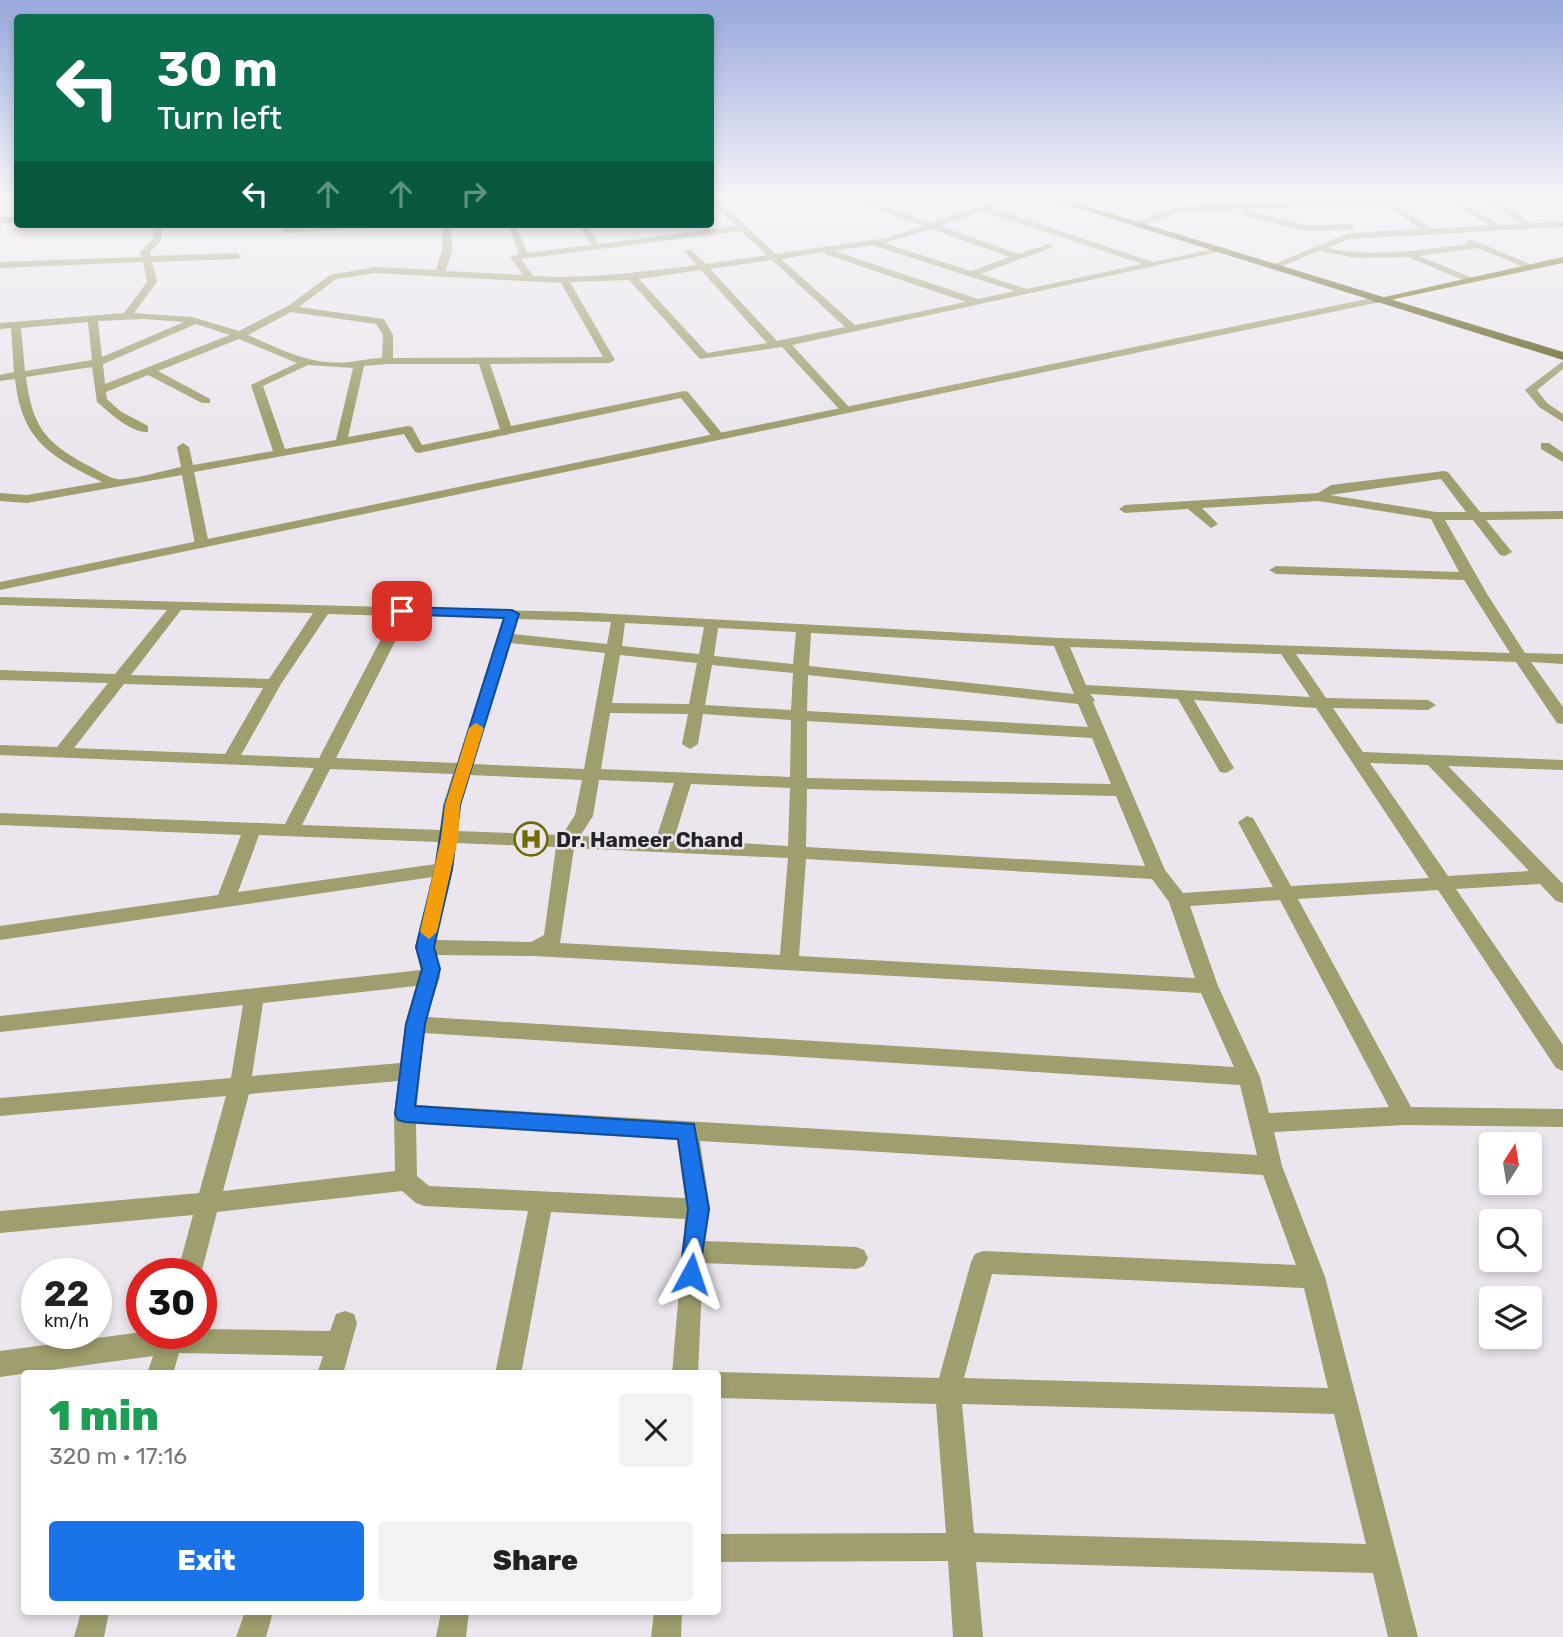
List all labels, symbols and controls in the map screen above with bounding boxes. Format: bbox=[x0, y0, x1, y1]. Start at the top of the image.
text: 30 m bbox=[157, 40, 278, 98]
icon: left bbox=[42, 42, 133, 133]
text: Turn left bbox=[157, 99, 282, 137]
icon: left bbox=[236, 175, 274, 213]
icon: ahead bbox=[309, 175, 347, 213]
icon: ahead bbox=[382, 175, 420, 213]
icon: right bbox=[455, 175, 493, 213]
pin bbox=[372, 581, 432, 641]
icon: arrive bbox=[383, 592, 421, 630]
hospital icon: Dr. Hameer Chand bbox=[512, 820, 550, 858]
place label: Dr. Hameer Chand bbox=[556, 827, 743, 852]
north arrow bbox=[1479, 1132, 1542, 1195]
map controls bbox=[1479, 1132, 1542, 1349]
button: search bbox=[1479, 1209, 1542, 1272]
position arrow bbox=[654, 1237, 728, 1311]
speed limit sign: 30 bbox=[126, 1258, 217, 1349]
text: 22 bbox=[44, 1273, 89, 1315]
button: layers bbox=[1479, 1286, 1542, 1349]
text: km/h bbox=[44, 1310, 89, 1332]
text: 1 min bbox=[49, 1391, 159, 1441]
button: close bbox=[619, 1393, 693, 1467]
text: 320 m · 17:16 bbox=[49, 1442, 187, 1470]
button: Exit bbox=[49, 1521, 364, 1601]
button: Share bbox=[378, 1521, 693, 1601]

